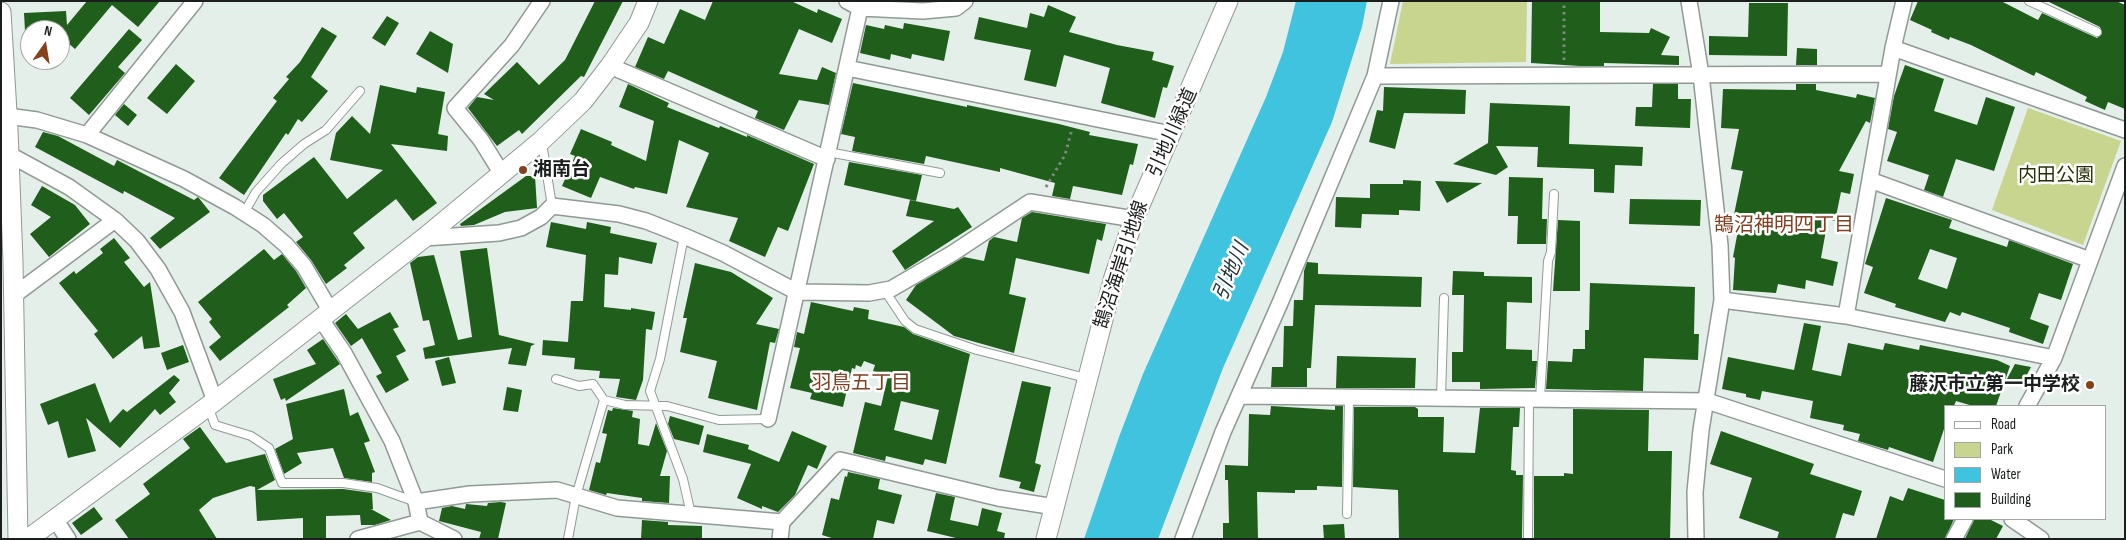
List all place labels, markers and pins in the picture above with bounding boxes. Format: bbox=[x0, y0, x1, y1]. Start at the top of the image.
place label: 湘南台 bbox=[533, 159, 590, 181]
marker: 湘南台 bbox=[517, 164, 529, 176]
place label: 藤沢市立第一中学校 bbox=[1909, 374, 2080, 396]
marker: 藤沢市立第一中学校 bbox=[2084, 379, 2096, 391]

